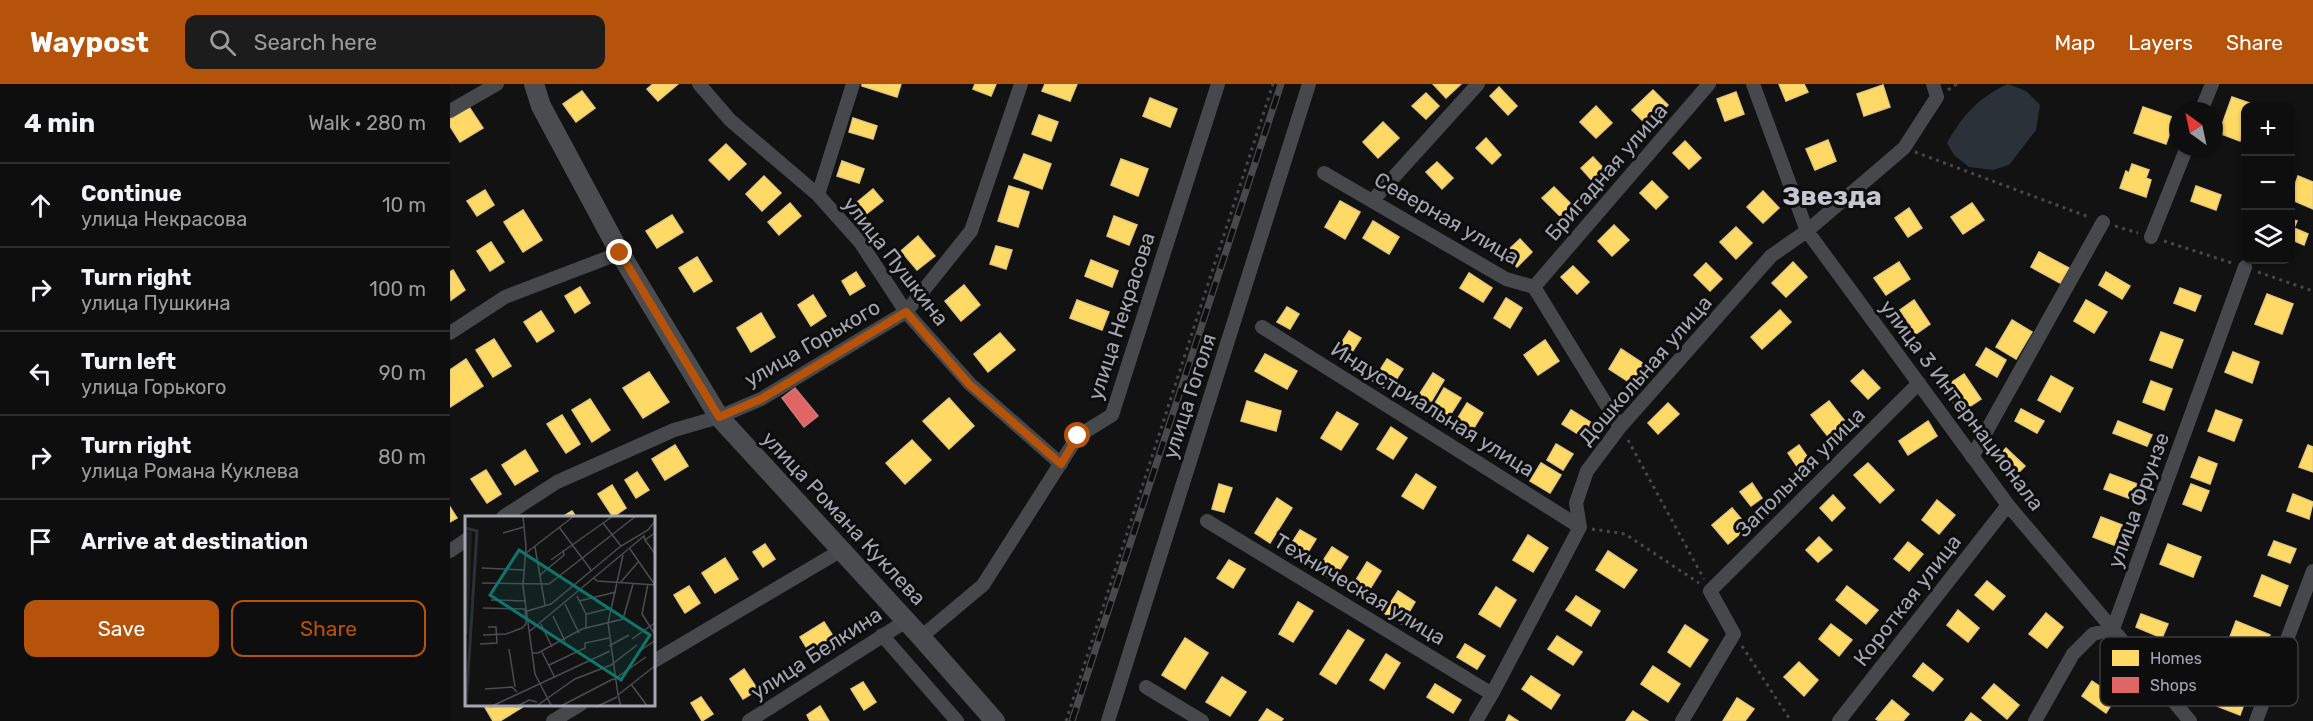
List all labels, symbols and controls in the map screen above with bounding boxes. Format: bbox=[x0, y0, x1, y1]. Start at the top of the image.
search box bbox=[185, 15, 605, 69]
text: Waypost bbox=[30, 26, 149, 59]
icon: search bbox=[206, 26, 239, 59]
text: Search here bbox=[254, 29, 377, 56]
text: Map bbox=[2054, 30, 2095, 55]
text: Layers bbox=[2128, 30, 2193, 55]
text: Share bbox=[2226, 30, 2283, 55]
street label: Бригадная улица bbox=[1540, 98, 1672, 246]
north arrow bbox=[2169, 102, 2223, 156]
map controls bbox=[2241, 102, 2295, 264]
button: + bbox=[2241, 102, 2295, 156]
text: 4 min bbox=[24, 108, 95, 139]
text: Walk · 280 m bbox=[308, 111, 426, 135]
button: − bbox=[2241, 156, 2295, 210]
street label: Северная улица bbox=[1370, 166, 1524, 270]
text: Continue bbox=[81, 180, 182, 207]
district label: Звезда bbox=[1782, 180, 1882, 212]
icon: ahead bbox=[24, 189, 57, 222]
street label: улица Пушкина bbox=[838, 191, 954, 331]
text: 10 m bbox=[382, 193, 426, 217]
text: улица Некрасова bbox=[81, 207, 247, 231]
button: layers bbox=[2241, 210, 2295, 264]
street label: улица Некрасова bbox=[1082, 229, 1160, 403]
route end bbox=[606, 239, 632, 265]
text: Turn right bbox=[81, 264, 191, 291]
icon: right bbox=[24, 273, 57, 306]
text: 100 m bbox=[369, 277, 426, 301]
street label: Дошкольная улица bbox=[1573, 290, 1717, 450]
text: улица Пушкина bbox=[81, 291, 231, 315]
street label: улица Горького bbox=[740, 294, 884, 392]
street label: улица 3 Интернационала bbox=[1875, 295, 2049, 515]
street label: улица Гоголя bbox=[1157, 330, 1221, 462]
street label: Индустриальная улица bbox=[1327, 336, 1539, 482]
text: Turn left bbox=[81, 348, 176, 375]
icon: left bbox=[24, 357, 57, 390]
text: 90 m bbox=[379, 361, 426, 385]
text: улица Горького bbox=[81, 375, 226, 399]
street label: Запольная улица bbox=[1730, 402, 1870, 542]
route start bbox=[1064, 422, 1090, 448]
street label: улица Романа Куклева bbox=[757, 426, 931, 610]
street label: улица Фрунзе bbox=[2102, 429, 2174, 571]
text: Turn right bbox=[81, 432, 191, 459]
icon: right bbox=[24, 441, 57, 474]
text: 80 m bbox=[378, 445, 426, 469]
text: улица Романа Куклева bbox=[81, 459, 299, 483]
inset map bbox=[465, 516, 656, 706]
icon: arrive bbox=[24, 525, 57, 558]
text: Arrive at destination bbox=[81, 528, 308, 555]
street label: Техническая улица bbox=[1270, 528, 1450, 650]
street label: Короткая улица bbox=[1848, 529, 1966, 671]
button: Save bbox=[24, 600, 219, 657]
button: Share bbox=[231, 600, 426, 657]
street label: улица Белкина bbox=[746, 601, 886, 705]
legend bbox=[2100, 637, 2298, 706]
text: Homes bbox=[2150, 649, 2202, 668]
text: Shops bbox=[2150, 676, 2197, 695]

